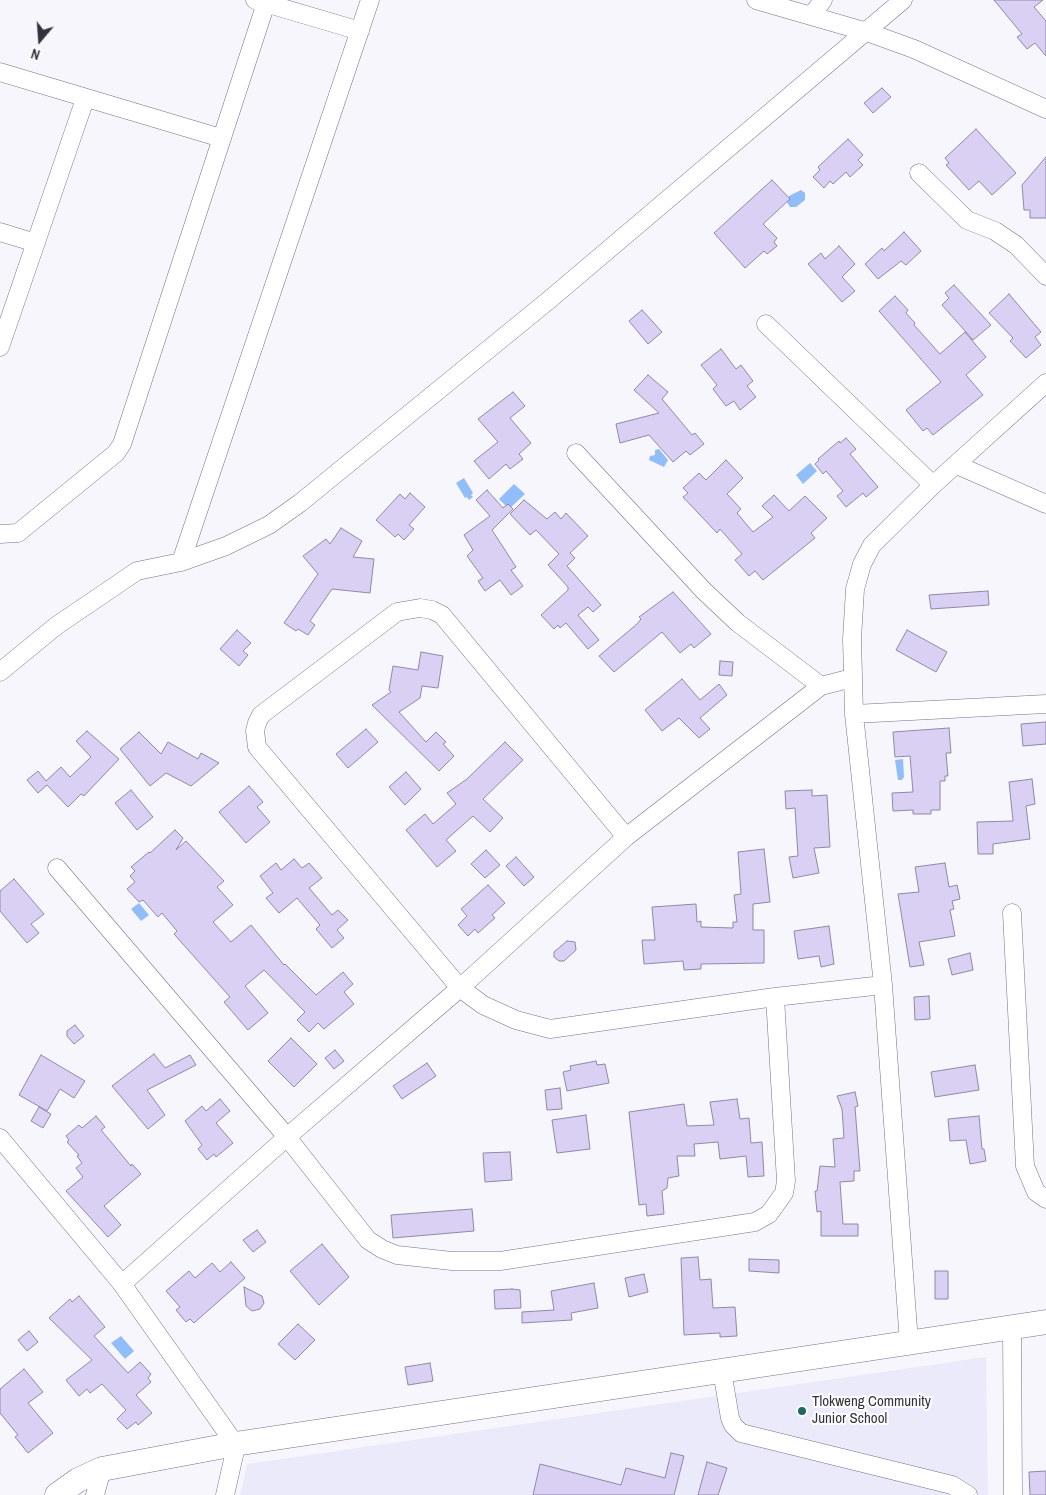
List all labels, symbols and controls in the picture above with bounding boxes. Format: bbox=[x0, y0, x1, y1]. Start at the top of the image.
north arrow bbox=[15, 15, 65, 65]
text: N bbox=[29, 44, 42, 64]
place label: Tlokweng Community Junior School bbox=[812, 1393, 931, 1428]
marker: Tlokweng Community Junior School bbox=[796, 1405, 808, 1417]

